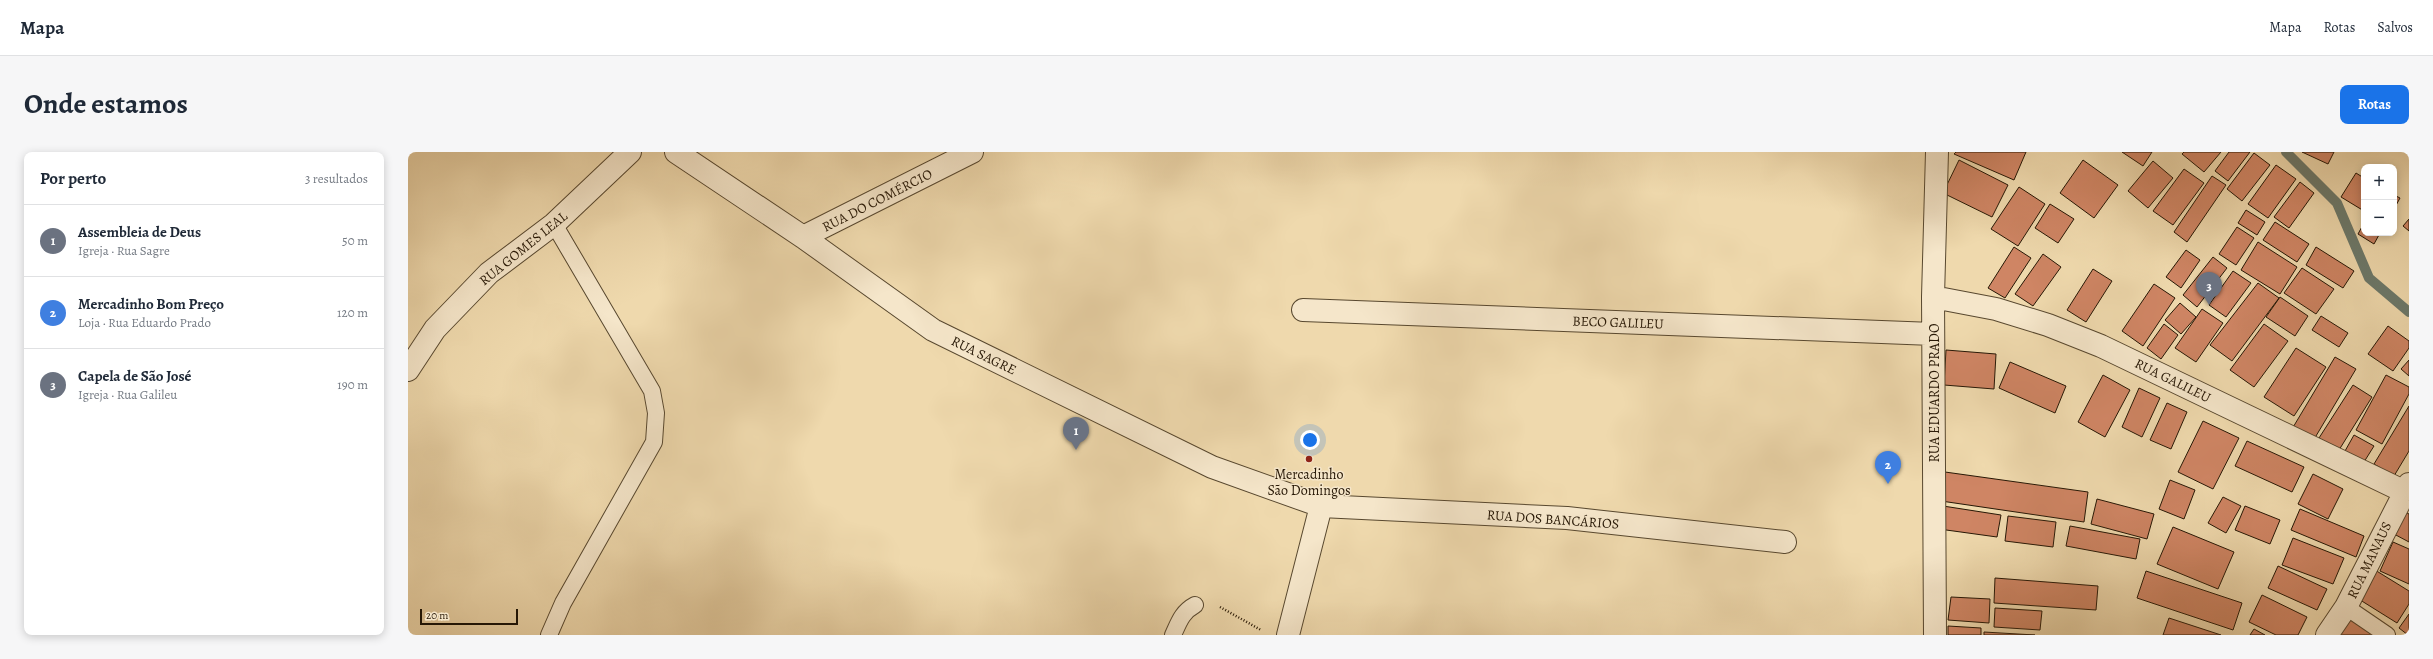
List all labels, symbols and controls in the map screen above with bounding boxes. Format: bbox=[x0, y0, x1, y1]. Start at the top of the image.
text: Mapa bbox=[20, 15, 64, 41]
text: Mapa bbox=[2269, 18, 2301, 37]
text: Rotas bbox=[2323, 18, 2355, 37]
text: Salvos bbox=[2377, 18, 2413, 37]
text: Onde estamos bbox=[24, 85, 188, 123]
button: Rotas bbox=[2340, 85, 2409, 124]
street label: RUA DO COMÉRCIO bbox=[819, 164, 936, 236]
map controls bbox=[2361, 164, 2397, 236]
button: + bbox=[2361, 164, 2397, 200]
text: Por perto bbox=[40, 167, 106, 190]
text: 3 resultados bbox=[305, 170, 368, 187]
button: − bbox=[2361, 200, 2397, 236]
street label: RUA GOMES LEAL bbox=[475, 206, 572, 290]
text: Assembleia de Deus bbox=[78, 222, 201, 242]
text: 1 bbox=[51, 232, 55, 249]
text: 50 m bbox=[342, 232, 368, 249]
text: Igreja · Rua Sagre bbox=[78, 242, 170, 259]
pin: 3 bbox=[2196, 272, 2222, 305]
text: Mercadinho Bom Preço bbox=[78, 294, 224, 314]
text: 2 bbox=[50, 304, 56, 321]
text: 120 m bbox=[337, 304, 368, 321]
street label: BECO GALILEU bbox=[1572, 311, 1664, 334]
text: Loja · Rua Eduardo Prado bbox=[78, 314, 211, 331]
street label: RUA EDUARDO PRADO bbox=[1925, 323, 1944, 463]
street label: RUA SAGRE bbox=[948, 332, 1020, 379]
street label: RUA GALILEU bbox=[2131, 354, 2214, 407]
text: Capela de São José bbox=[78, 366, 192, 386]
text: 3 bbox=[50, 376, 56, 393]
text: 190 m bbox=[337, 376, 368, 393]
text: Igreja · Rua Galileu bbox=[78, 386, 177, 403]
pin: 1 bbox=[1063, 417, 1089, 450]
your location bbox=[1300, 430, 1320, 450]
pin: 2 bbox=[1875, 451, 1901, 484]
marker: Mercadinho São Domingos bbox=[1304, 454, 1314, 464]
place label: Mercadinho São Domingos bbox=[1267, 465, 1351, 500]
street label: RUA DOS BANCÁRIOS bbox=[1486, 505, 1620, 534]
street label: RUA MANAUS bbox=[2343, 518, 2396, 602]
scale bar bbox=[420, 607, 518, 626]
text: 20 m bbox=[426, 608, 448, 623]

